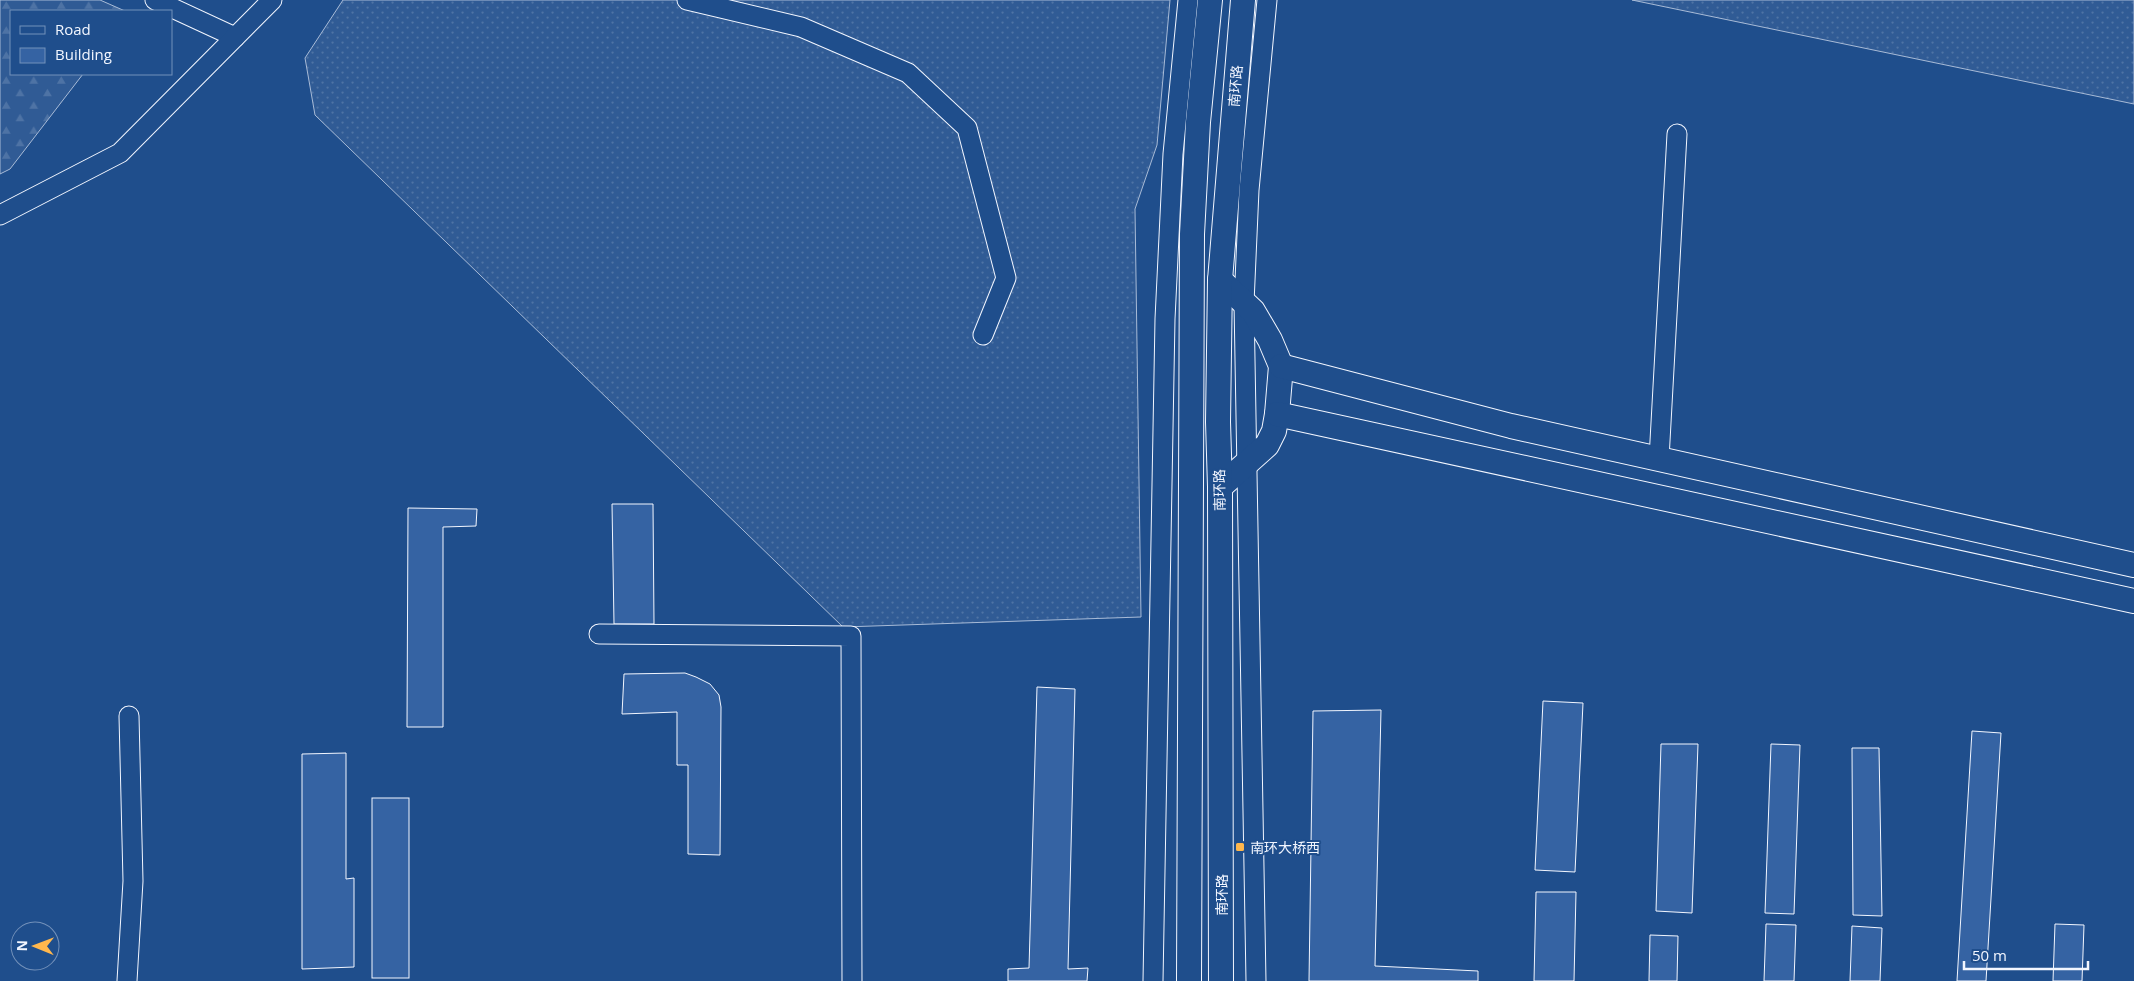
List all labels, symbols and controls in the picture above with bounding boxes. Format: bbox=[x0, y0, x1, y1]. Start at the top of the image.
legend bbox=[10, 10, 172, 75]
text: Road bbox=[55, 19, 91, 39]
text: Building bbox=[55, 44, 112, 64]
street label: 南环路 bbox=[1224, 64, 1246, 108]
street label: 南环路 bbox=[1209, 469, 1229, 511]
place label: 南环大桥西 bbox=[1250, 838, 1320, 857]
marker: 南环大桥西 bbox=[1234, 841, 1246, 853]
street label: 南环路 bbox=[1212, 874, 1231, 916]
north arrow bbox=[10, 921, 60, 971]
scale bar bbox=[1964, 938, 2088, 970]
text: N bbox=[12, 940, 31, 952]
text: 50 m bbox=[1972, 945, 2007, 965]

